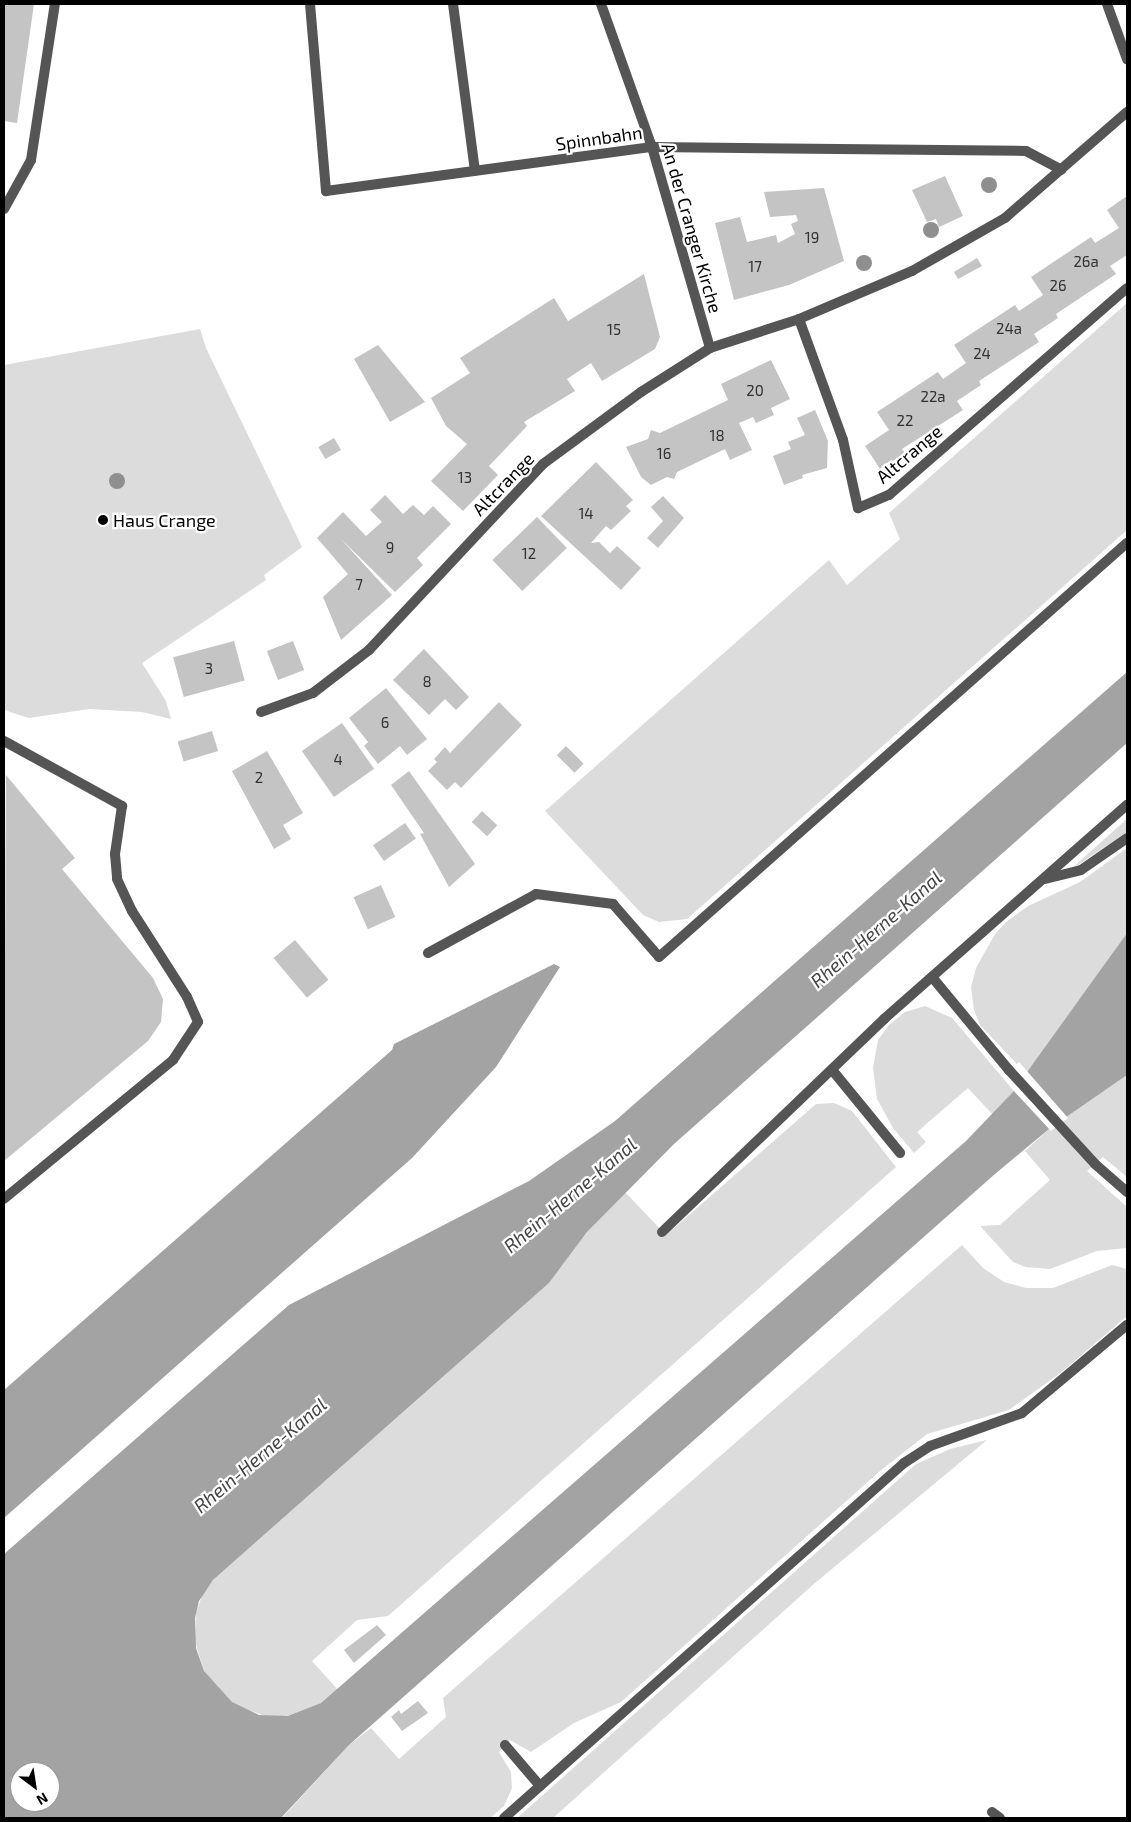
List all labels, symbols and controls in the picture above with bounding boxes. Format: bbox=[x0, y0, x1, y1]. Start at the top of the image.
street label: Spinnbahn bbox=[554, 121, 644, 155]
street label: An der Cranger Kirche bbox=[657, 140, 727, 316]
house number: 19 bbox=[805, 229, 819, 247]
house number: 26a bbox=[1073, 253, 1099, 271]
house number: 17 bbox=[748, 258, 762, 276]
house number: 26 bbox=[1049, 277, 1067, 295]
house number: 24a bbox=[996, 320, 1022, 338]
house number: 15 bbox=[607, 321, 621, 339]
house number: 24 bbox=[973, 345, 991, 363]
house number: 20 bbox=[746, 382, 764, 400]
house number: 22a bbox=[920, 388, 946, 406]
house number: 22 bbox=[897, 412, 913, 430]
street label: Altcrange bbox=[872, 420, 946, 488]
house number: 18 bbox=[709, 427, 725, 445]
house number: 16 bbox=[657, 445, 671, 463]
street label: Altcrange bbox=[468, 448, 538, 520]
house number: 13 bbox=[458, 469, 472, 487]
house number: 14 bbox=[578, 505, 594, 523]
place label: Haus Crange bbox=[113, 509, 216, 531]
marker: Haus Crange bbox=[97, 514, 109, 526]
house number: 9 bbox=[386, 539, 394, 557]
house number: 12 bbox=[522, 545, 536, 563]
house number: 7 bbox=[355, 576, 363, 594]
house number: 3 bbox=[205, 660, 213, 678]
house number: 8 bbox=[422, 673, 432, 691]
house number: 6 bbox=[381, 714, 389, 732]
house number: 4 bbox=[333, 751, 343, 769]
house number: 2 bbox=[255, 769, 263, 787]
water label: Rhein-Herne-Kanal bbox=[806, 866, 946, 992]
water label: Rhein-Herne-Kanal bbox=[499, 1133, 641, 1257]
water label: Rhein-Herne-Kanal bbox=[189, 1393, 331, 1517]
north arrow bbox=[10, 1762, 60, 1812]
text: N bbox=[34, 1790, 51, 1809]

